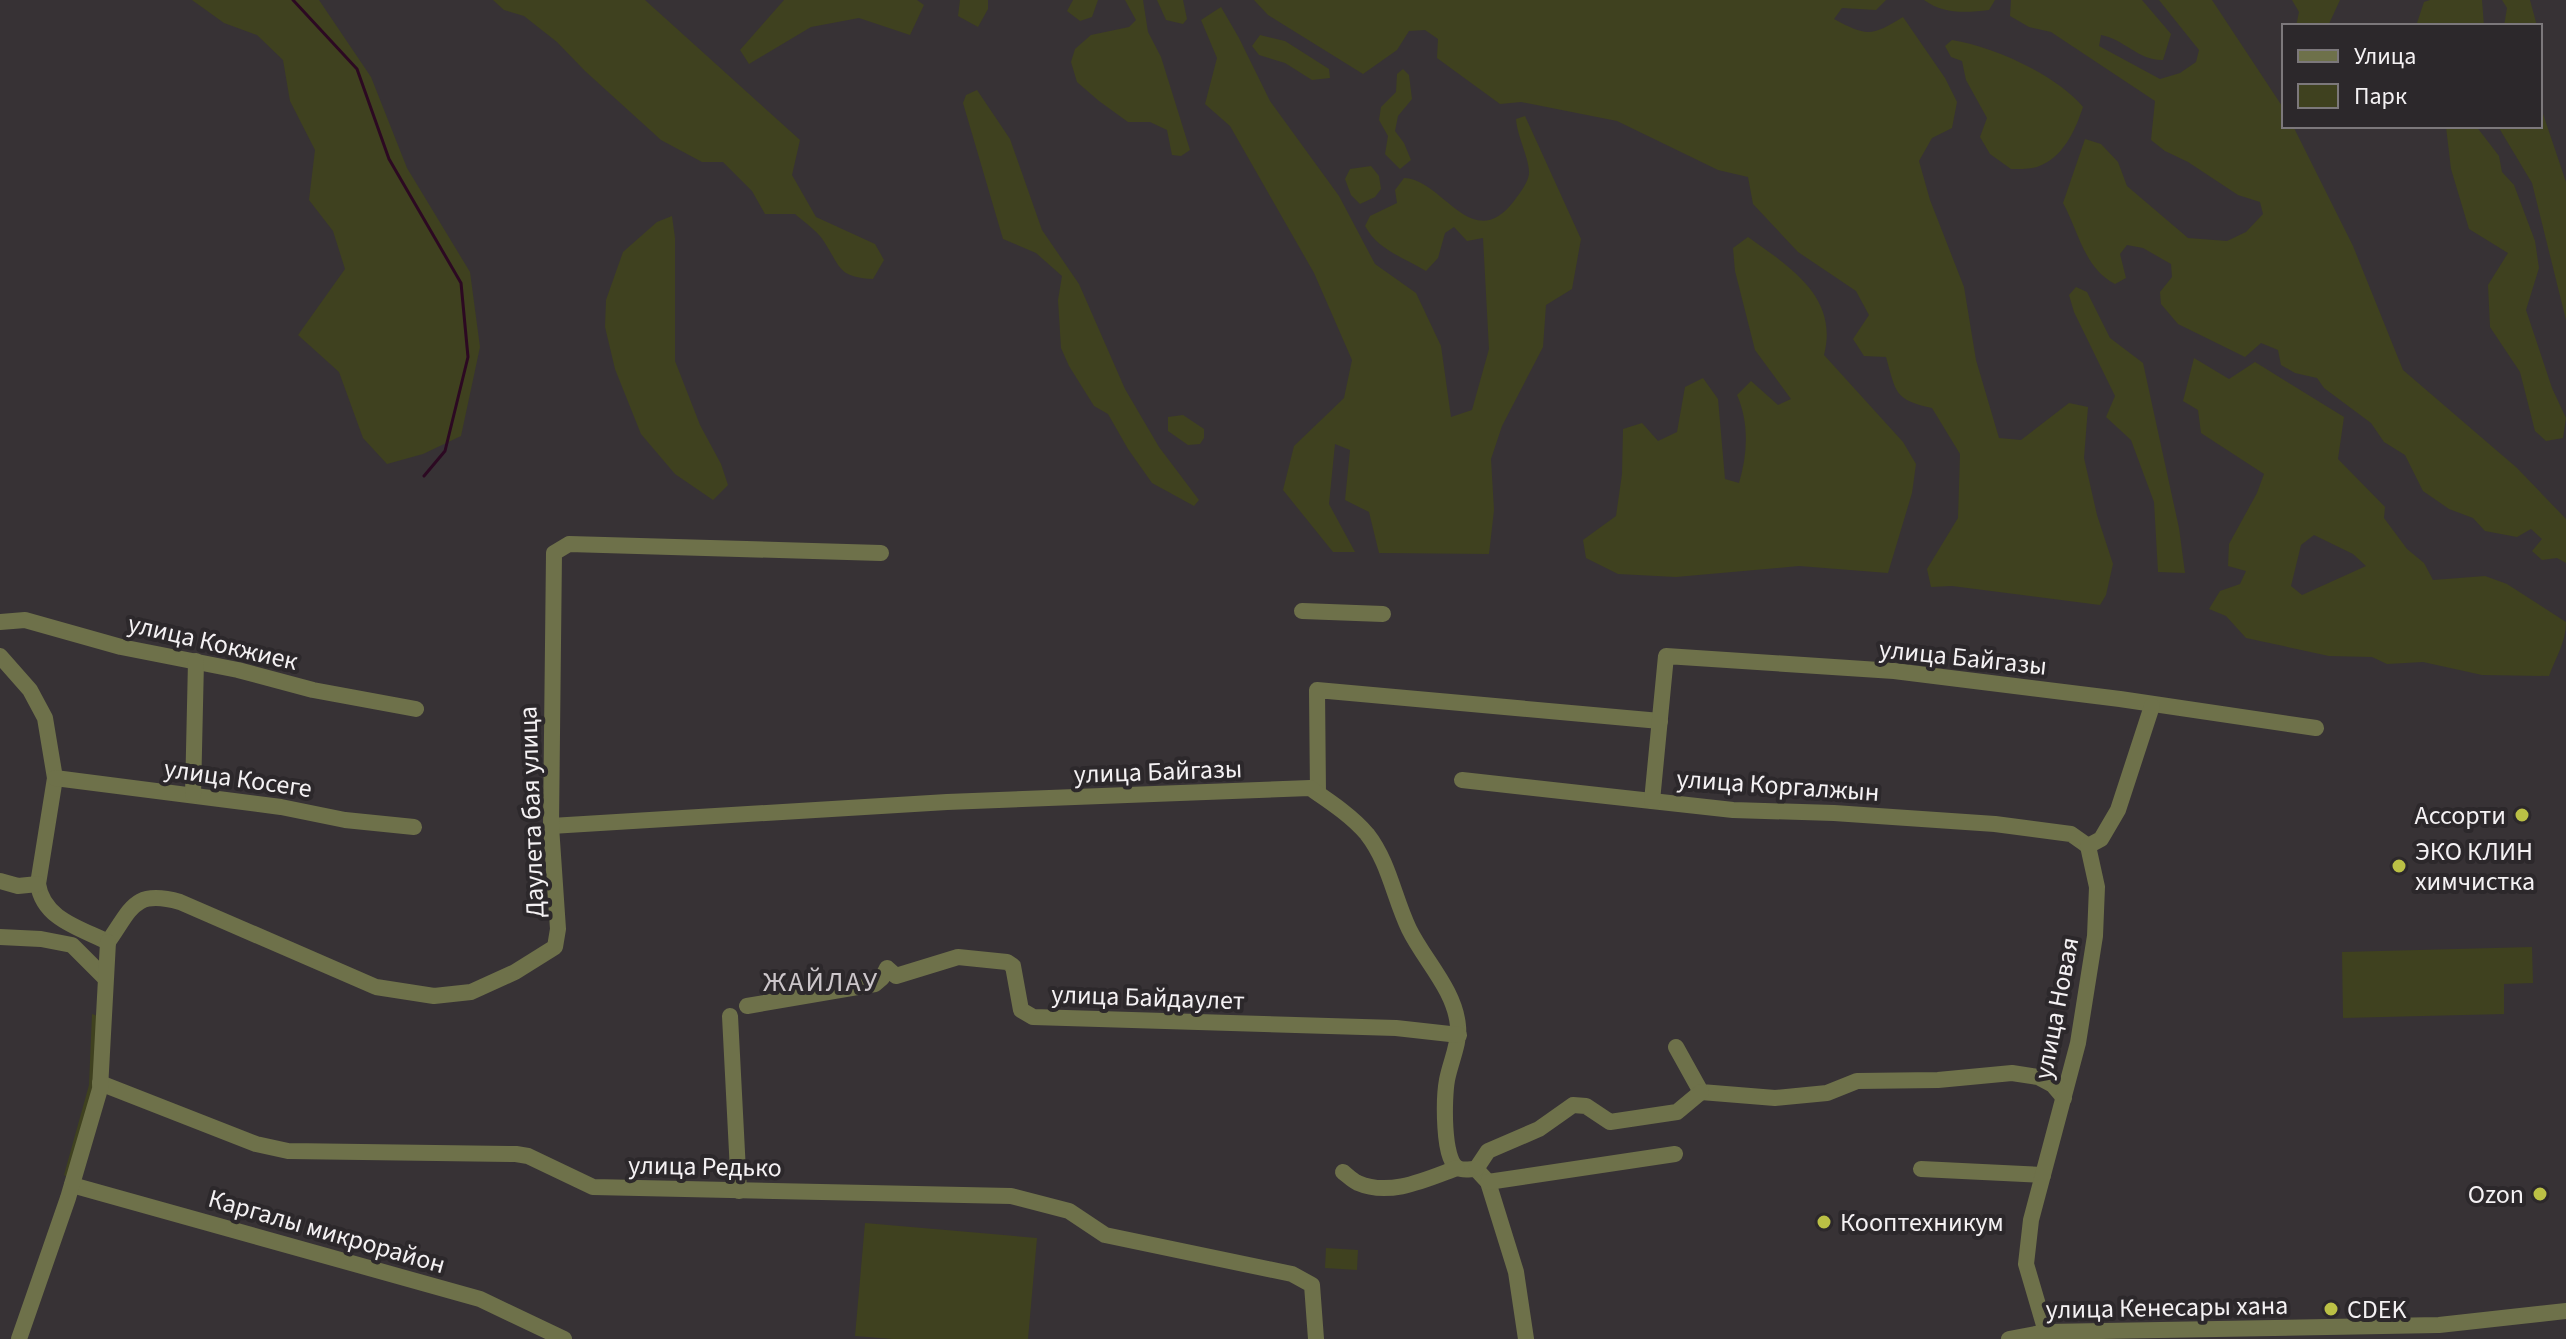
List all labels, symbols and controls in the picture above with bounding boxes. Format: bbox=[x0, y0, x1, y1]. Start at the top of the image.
legend bbox=[2282, 24, 2542, 128]
text: Улица bbox=[2354, 39, 2416, 74]
text: Парк bbox=[2354, 79, 2407, 114]
street label: улица Кокжиек bbox=[124, 605, 302, 680]
street label: улица Байгазы bbox=[1877, 630, 2049, 685]
street label: Даулета бая улица bbox=[509, 706, 554, 918]
street label: улица Косеге bbox=[162, 750, 314, 807]
street label: улица Байгазы bbox=[1073, 750, 1243, 793]
street label: улица Коргалжын bbox=[1675, 760, 1881, 811]
place label: Ассорти bbox=[2415, 797, 2506, 834]
marker: Ассорти bbox=[2513, 806, 2531, 824]
place label: ЭКО КЛИН химчистка bbox=[2415, 833, 2535, 900]
marker: ЭКО КЛИН химчистка bbox=[2390, 857, 2408, 875]
street label: улица Новая bbox=[2025, 934, 2088, 1082]
district label: ЖАЙЛАУ bbox=[763, 962, 879, 1002]
street label: улица Байдаулет bbox=[1051, 976, 1245, 1019]
street label: улица Редько bbox=[628, 1147, 782, 1186]
place label: Ozon bbox=[2468, 1176, 2524, 1213]
street label: Каргалы микрорайон bbox=[204, 1180, 450, 1283]
marker: Ozon bbox=[2531, 1185, 2549, 1203]
place label: Кооптехникум bbox=[1840, 1204, 2004, 1241]
marker: Кооптехникум bbox=[1815, 1213, 1833, 1231]
street label: улица Кенесары хана bbox=[2045, 1287, 2289, 1328]
place label: CDEK bbox=[2347, 1291, 2407, 1328]
marker: CDEK bbox=[2322, 1300, 2340, 1318]

